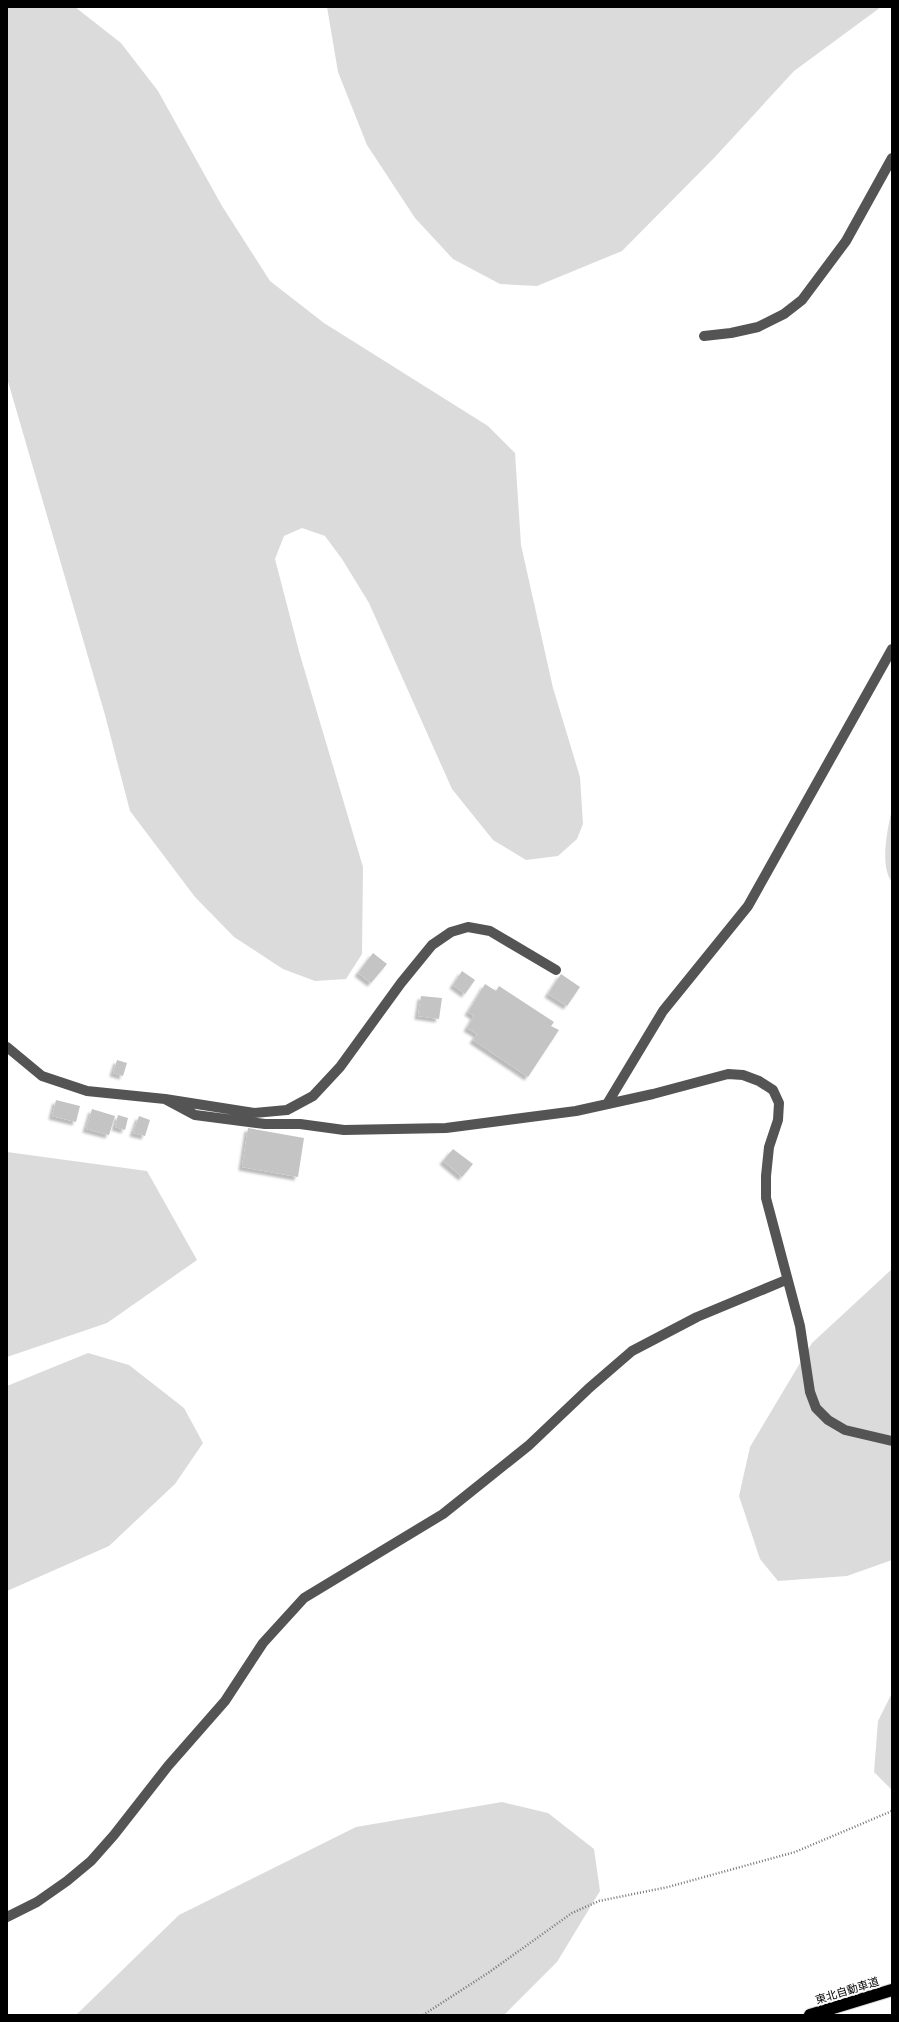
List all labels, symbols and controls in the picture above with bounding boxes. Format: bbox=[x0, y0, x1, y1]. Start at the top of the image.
street label: 東北自動車道 bbox=[814, 1974, 880, 2006]

